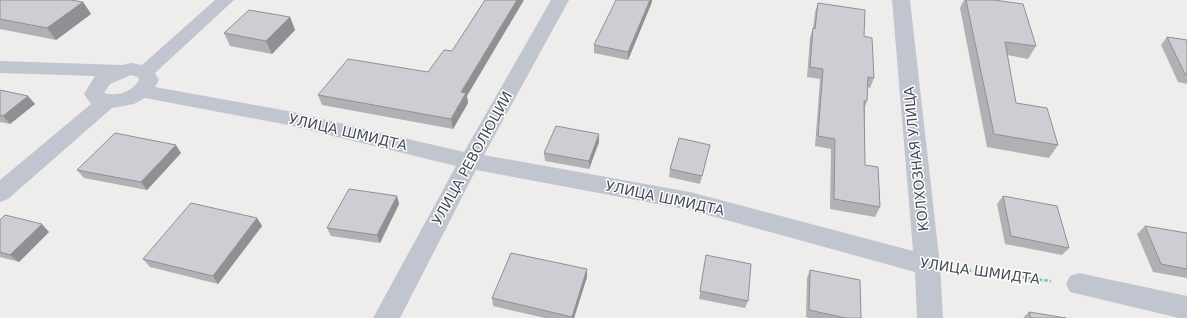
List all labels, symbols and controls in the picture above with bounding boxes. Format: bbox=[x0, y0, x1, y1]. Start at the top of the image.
street label: КОЛХОЗНАЯ УЛИЦА bbox=[900, 85, 932, 232]
street label: УЛИЦА РЕВОЛЮЦИИ bbox=[429, 89, 515, 227]
street label: УЛИЦА ШМИДТА bbox=[287, 111, 409, 153]
street label: УЛИЦА ШМИДТА bbox=[604, 178, 726, 218]
street label: УЛИЦА ШМИДТА bbox=[919, 255, 1041, 287]

